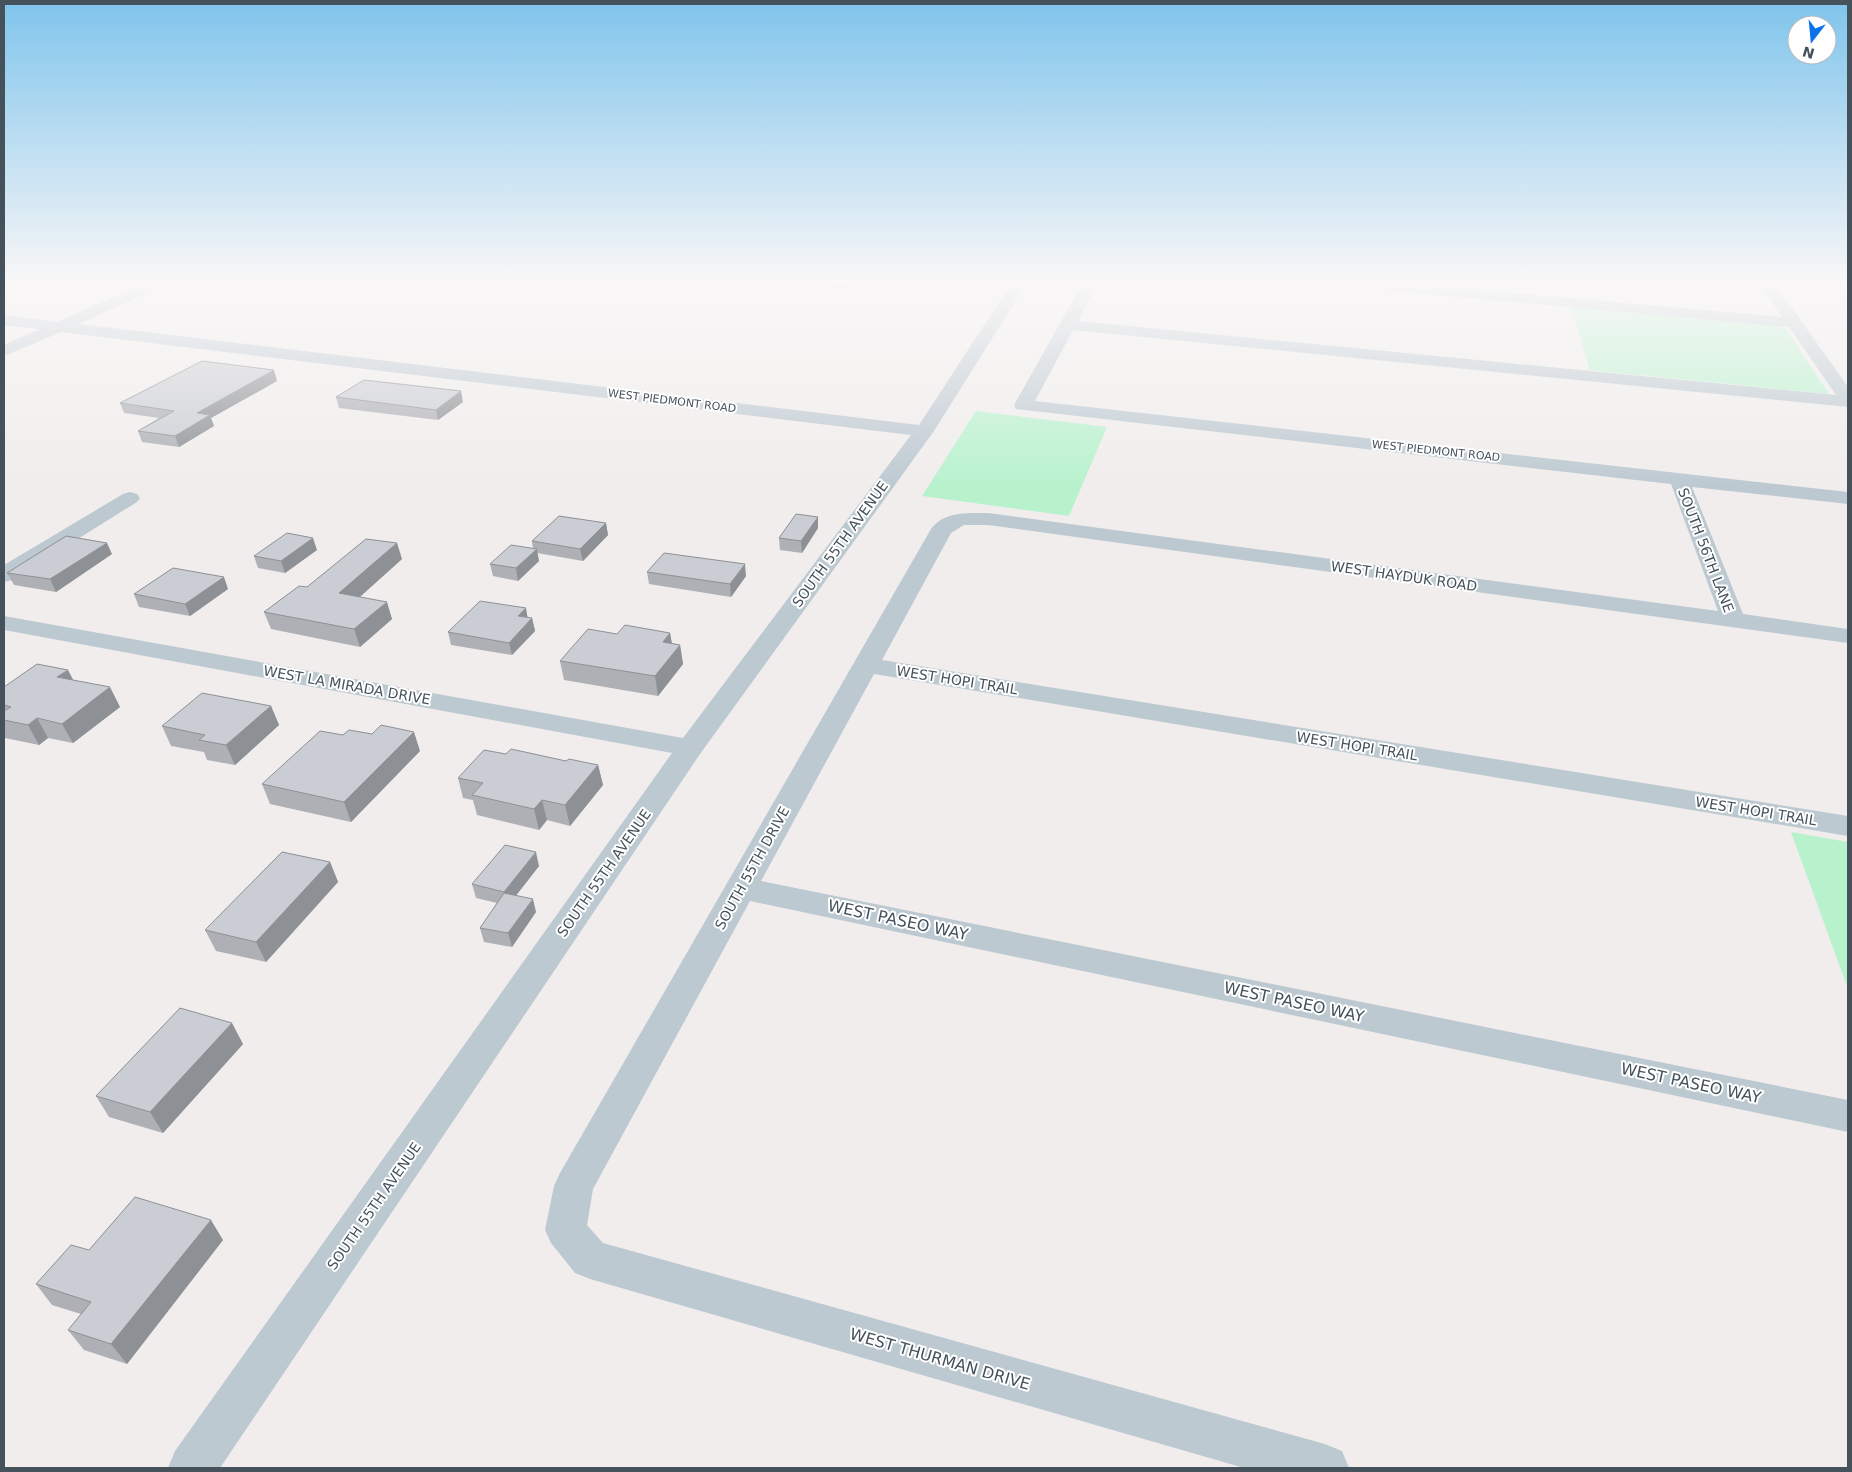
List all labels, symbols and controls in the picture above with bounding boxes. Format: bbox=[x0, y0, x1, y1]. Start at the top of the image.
north arrow bbox=[1787, 15, 1837, 65]
text: N bbox=[1801, 43, 1816, 62]
street label: WEST PIEDMONT ROAD bbox=[607, 387, 737, 415]
street label: WEST PIEDMONT ROAD bbox=[1371, 438, 1501, 464]
street label: SOUTH 55TH AVENUE bbox=[789, 478, 891, 610]
street label: SOUTH 56TH LANE bbox=[1675, 485, 1737, 615]
street label: WEST HAYDUK ROAD bbox=[1330, 558, 1478, 594]
street label: WEST LA MIRADA DRIVE bbox=[262, 662, 432, 708]
street label: WEST HOPI TRAIL bbox=[895, 663, 1019, 698]
street label: WEST HOPI TRAIL bbox=[1295, 729, 1419, 764]
street label: WEST HOPI TRAIL bbox=[1694, 794, 1818, 829]
street label: SOUTH 55TH DRIVE bbox=[712, 804, 792, 932]
street label: SOUTH 55TH AVENUE bbox=[554, 806, 654, 940]
street label: WEST PASEO WAY bbox=[826, 896, 970, 944]
street label: WEST PASEO WAY bbox=[1222, 978, 1366, 1026]
street label: WEST PASEO WAY bbox=[1619, 1059, 1763, 1107]
street label: SOUTH 55TH AVENUE bbox=[324, 1139, 424, 1273]
street label: WEST THURMAN DRIVE bbox=[848, 1324, 1032, 1394]

